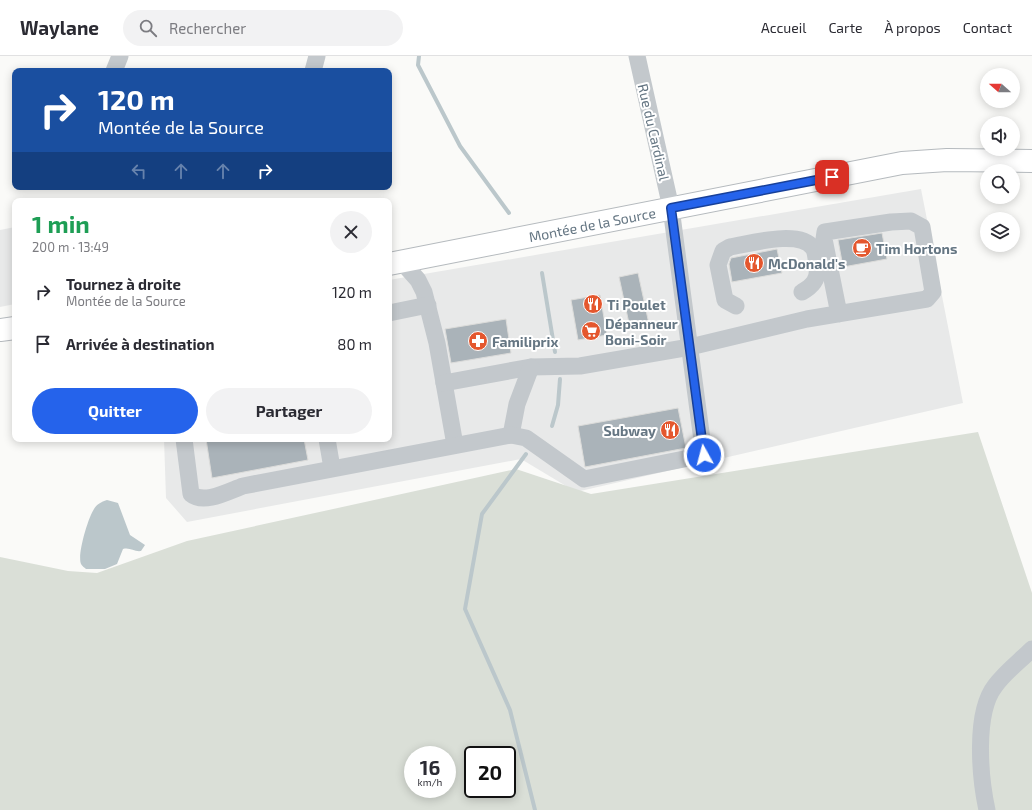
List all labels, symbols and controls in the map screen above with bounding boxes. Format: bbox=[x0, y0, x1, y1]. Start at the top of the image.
search box bbox=[123, 10, 403, 46]
text: Waylane bbox=[20, 16, 99, 39]
icon: search bbox=[137, 17, 159, 39]
text: Rechercher bbox=[169, 19, 246, 37]
text: Accueil bbox=[761, 19, 806, 36]
text: Carte bbox=[828, 19, 863, 36]
text: À propos bbox=[885, 19, 941, 36]
text: Contact bbox=[963, 19, 1012, 36]
north arrow bbox=[980, 68, 1020, 108]
map controls bbox=[980, 68, 1020, 252]
text: 120 m bbox=[98, 82, 175, 116]
street label: Rue du Cardinal bbox=[635, 82, 674, 183]
icon: right bbox=[32, 84, 84, 136]
text: Montée de la Source bbox=[98, 116, 264, 138]
button: sound bbox=[980, 116, 1020, 156]
icon: left bbox=[128, 160, 150, 182]
icon: ahead bbox=[170, 160, 192, 182]
icon: ahead bbox=[212, 160, 234, 182]
icon: right bbox=[254, 160, 276, 182]
pin bbox=[815, 160, 849, 194]
button: search bbox=[980, 164, 1020, 204]
icon: arrive bbox=[821, 166, 843, 188]
street label: Montée de la Source bbox=[527, 203, 657, 245]
text: 1 min bbox=[32, 209, 90, 238]
button: close bbox=[330, 211, 372, 253]
button: layers bbox=[980, 212, 1020, 252]
cafe icon: Tim Hortons bbox=[851, 237, 873, 259]
text: 200 m · 13:49 bbox=[32, 239, 109, 255]
place label: Tim Hortons bbox=[876, 240, 957, 257]
restaurant icon: McDonald's bbox=[743, 252, 765, 274]
place label: McDonald's bbox=[768, 255, 846, 272]
text: Tournez à droite bbox=[66, 275, 181, 293]
icon: right bbox=[32, 281, 54, 303]
text: 120 m bbox=[332, 283, 372, 301]
text: Montée de la Source bbox=[66, 293, 186, 309]
restaurant icon: Ti Poulet bbox=[582, 293, 604, 315]
place label: Ti Poulet bbox=[607, 296, 666, 313]
place label: Dépanneur Boni-Soir bbox=[605, 315, 678, 348]
supermarket icon: Dépanneur Boni-Soir bbox=[580, 320, 602, 342]
pharmacy icon: Familiprix bbox=[467, 330, 489, 352]
icon: arrive bbox=[32, 333, 54, 355]
place label: Familiprix bbox=[492, 333, 558, 350]
text: Arrivée à destination bbox=[66, 335, 214, 353]
text: 80 m bbox=[337, 335, 372, 353]
button: Quitter bbox=[32, 388, 198, 434]
button: Partager bbox=[206, 388, 372, 434]
restaurant icon: Subway bbox=[659, 419, 681, 441]
place label: Subway bbox=[604, 422, 656, 439]
position arrow bbox=[683, 434, 725, 476]
speed limit sign: 20 bbox=[464, 746, 516, 798]
text: 16 bbox=[420, 755, 440, 779]
text: km/h bbox=[418, 776, 442, 788]

